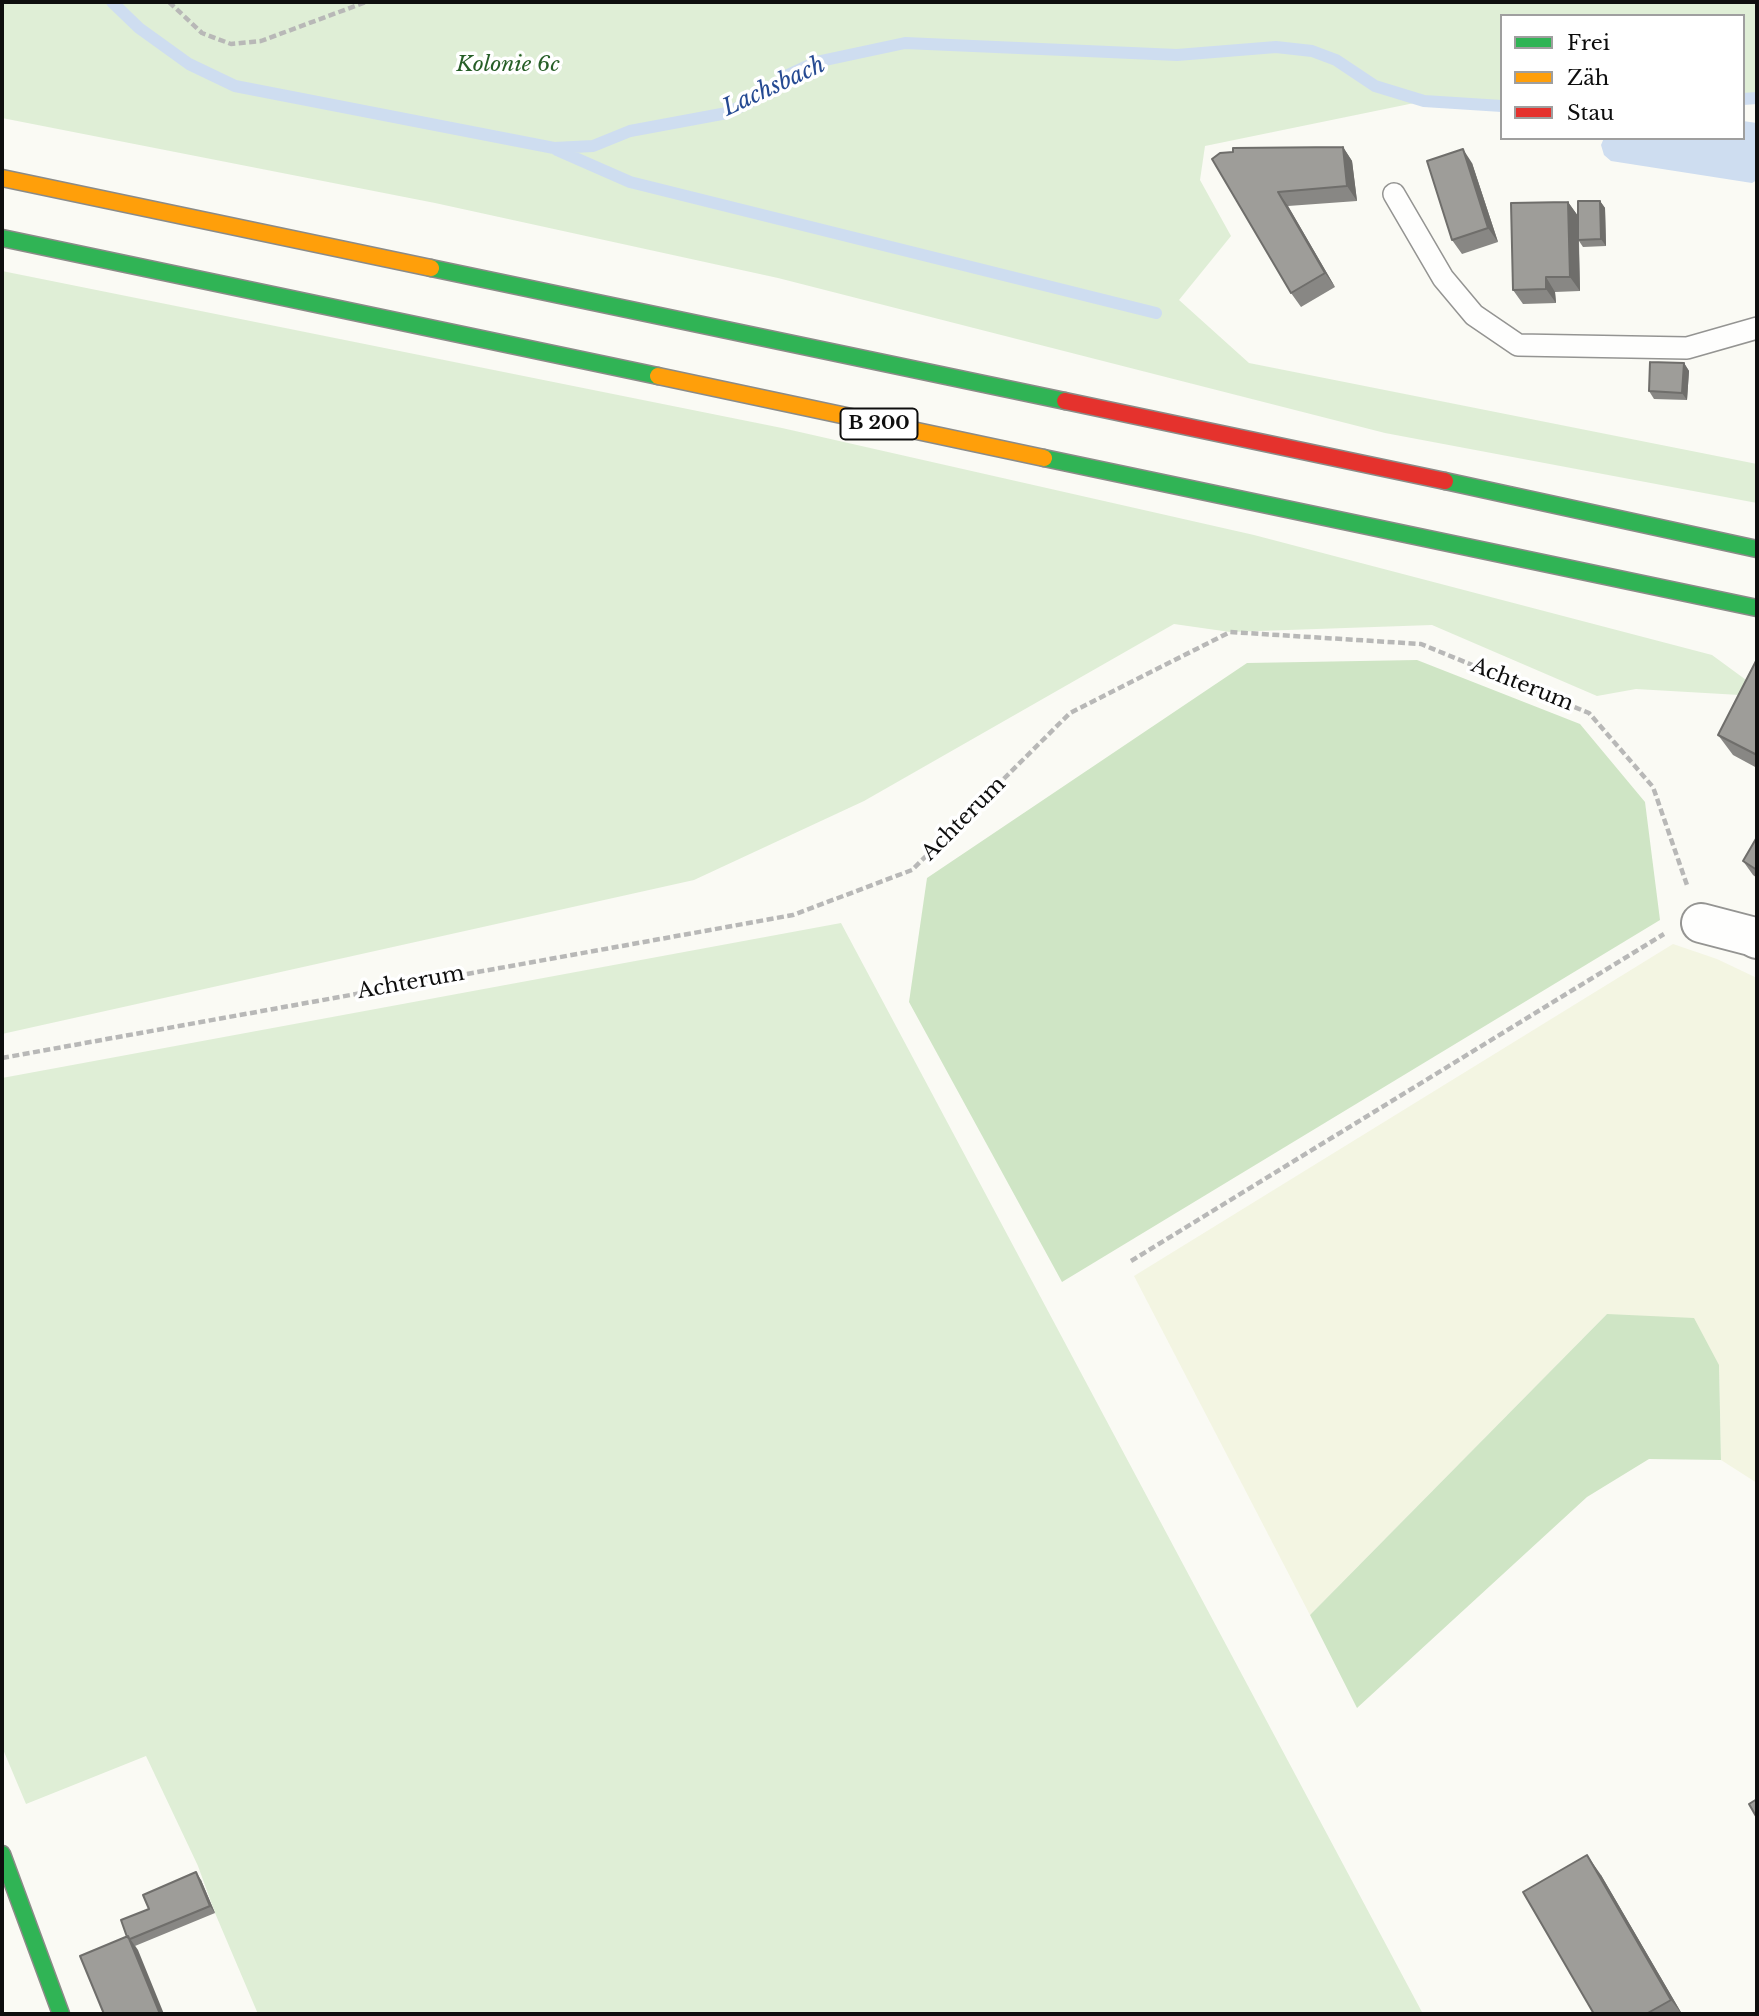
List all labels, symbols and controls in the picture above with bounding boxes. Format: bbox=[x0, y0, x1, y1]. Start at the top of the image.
legend bbox=[1500, 14, 1745, 140]
text: Frei bbox=[1567, 30, 1610, 56]
water label: Lachsbach bbox=[718, 51, 830, 123]
park label: Kolonie 6c bbox=[456, 52, 560, 78]
text: Zäh bbox=[1567, 65, 1609, 91]
text: Stau bbox=[1567, 100, 1614, 126]
road number: B 200 bbox=[840, 408, 917, 440]
street label: Achterum bbox=[1467, 653, 1577, 717]
street label: Achterum bbox=[917, 772, 1011, 866]
street label: Achterum bbox=[356, 961, 466, 1005]

